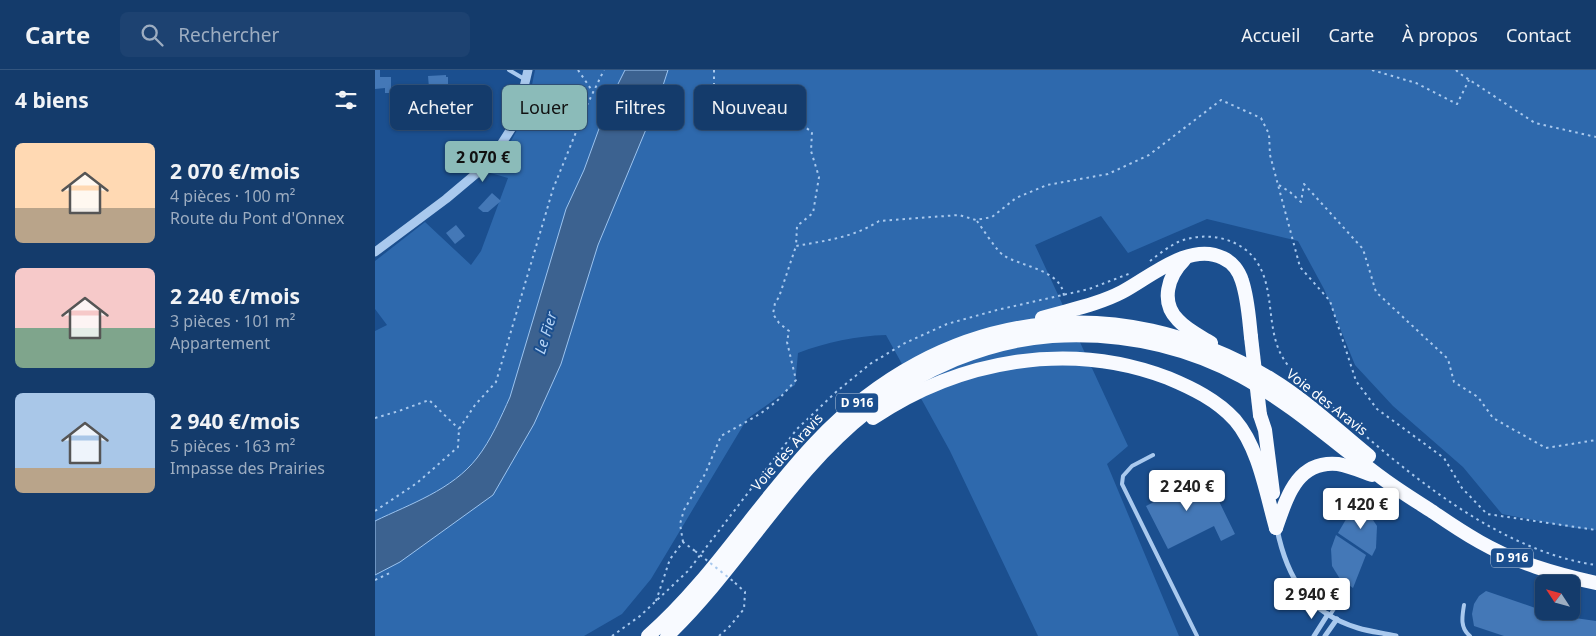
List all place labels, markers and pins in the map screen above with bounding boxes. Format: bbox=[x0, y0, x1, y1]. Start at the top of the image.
pin: 2 070 € bbox=[437, 140, 529, 183]
pin: 2 240 € bbox=[1141, 470, 1233, 512]
pin: 1 420 € bbox=[1315, 488, 1407, 530]
pin: 2 940 € bbox=[1266, 578, 1358, 620]

